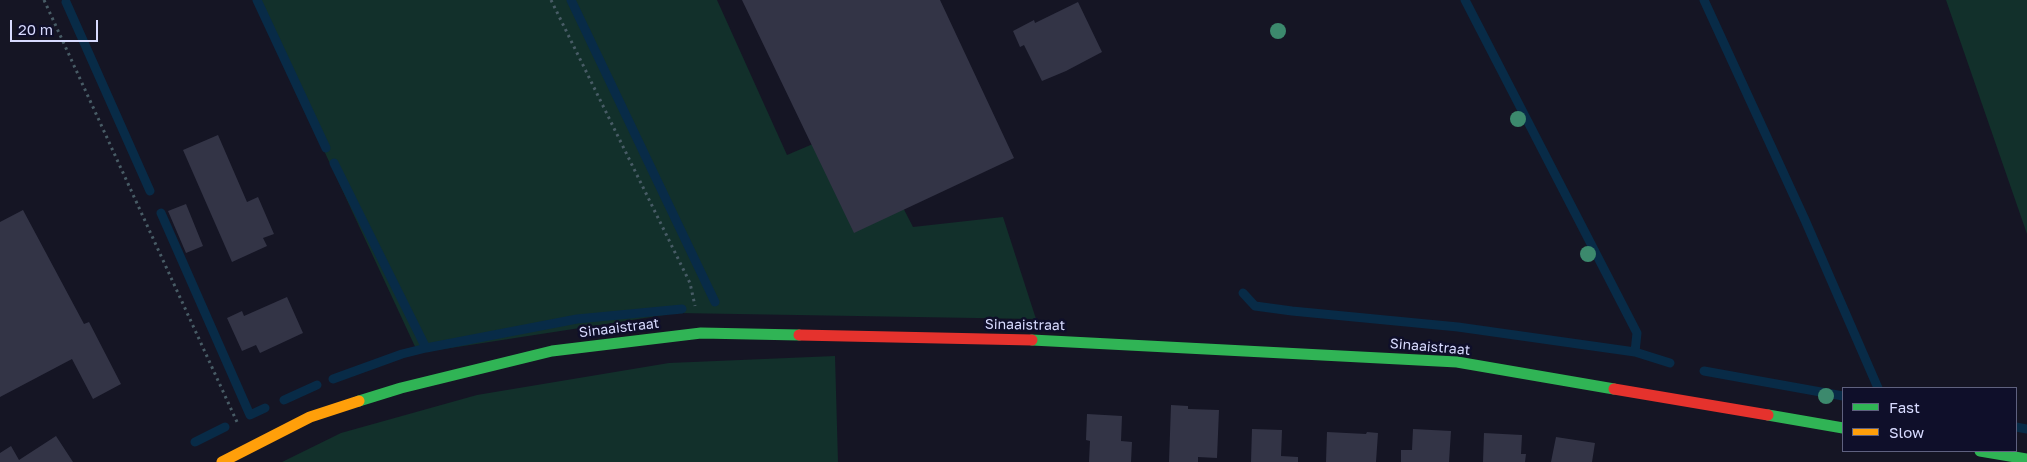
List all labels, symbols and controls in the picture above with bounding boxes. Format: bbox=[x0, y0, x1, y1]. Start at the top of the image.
scale bar bbox=[12, 10, 100, 42]
text: 20 m bbox=[18, 20, 53, 38]
street label: Sinaaistraat bbox=[578, 315, 660, 341]
street label: Sinaaistraat bbox=[985, 316, 1065, 334]
street label: Sinaaistraat bbox=[1389, 335, 1471, 359]
legend bbox=[1842, 387, 2017, 452]
text: Fast bbox=[1889, 398, 1920, 416]
text: Slow bbox=[1889, 423, 1924, 441]

